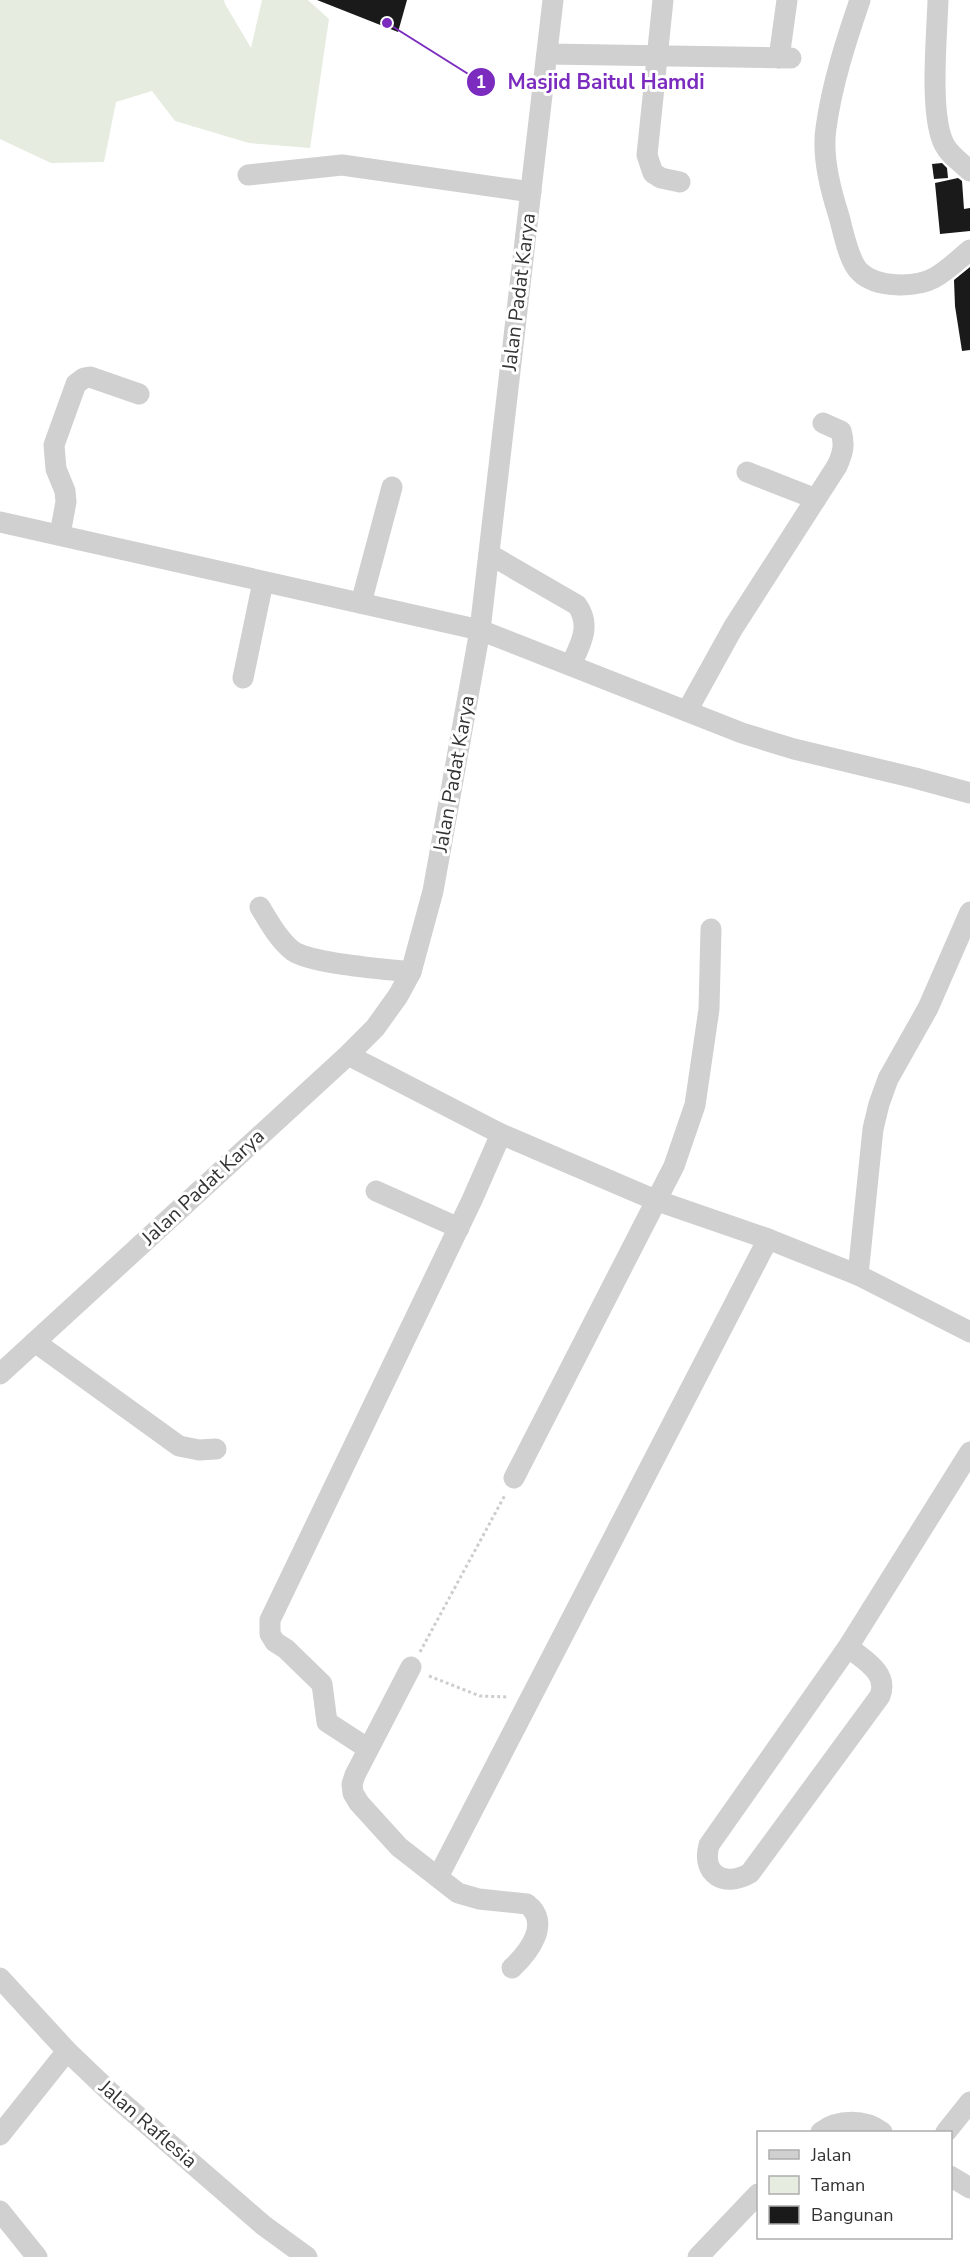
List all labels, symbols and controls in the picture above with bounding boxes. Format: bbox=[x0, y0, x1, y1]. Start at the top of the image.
callout: Masjid Baitul Hamdi bbox=[466, 62, 717, 101]
text: Masjid Baitul Hamdi bbox=[507, 68, 705, 96]
text: 1 bbox=[476, 70, 486, 94]
street label: Jalan Padat Karya bbox=[496, 212, 542, 373]
street label: Jalan Padat Karya bbox=[427, 693, 481, 856]
street label: Jalan Padat Karya bbox=[135, 1123, 270, 1252]
street label: Jalan Raflesia bbox=[92, 2073, 203, 2174]
legend bbox=[757, 2131, 952, 2239]
text: Jalan bbox=[810, 2143, 851, 2167]
text: Taman bbox=[811, 2173, 865, 2197]
text: Bangunan bbox=[811, 2203, 894, 2227]

